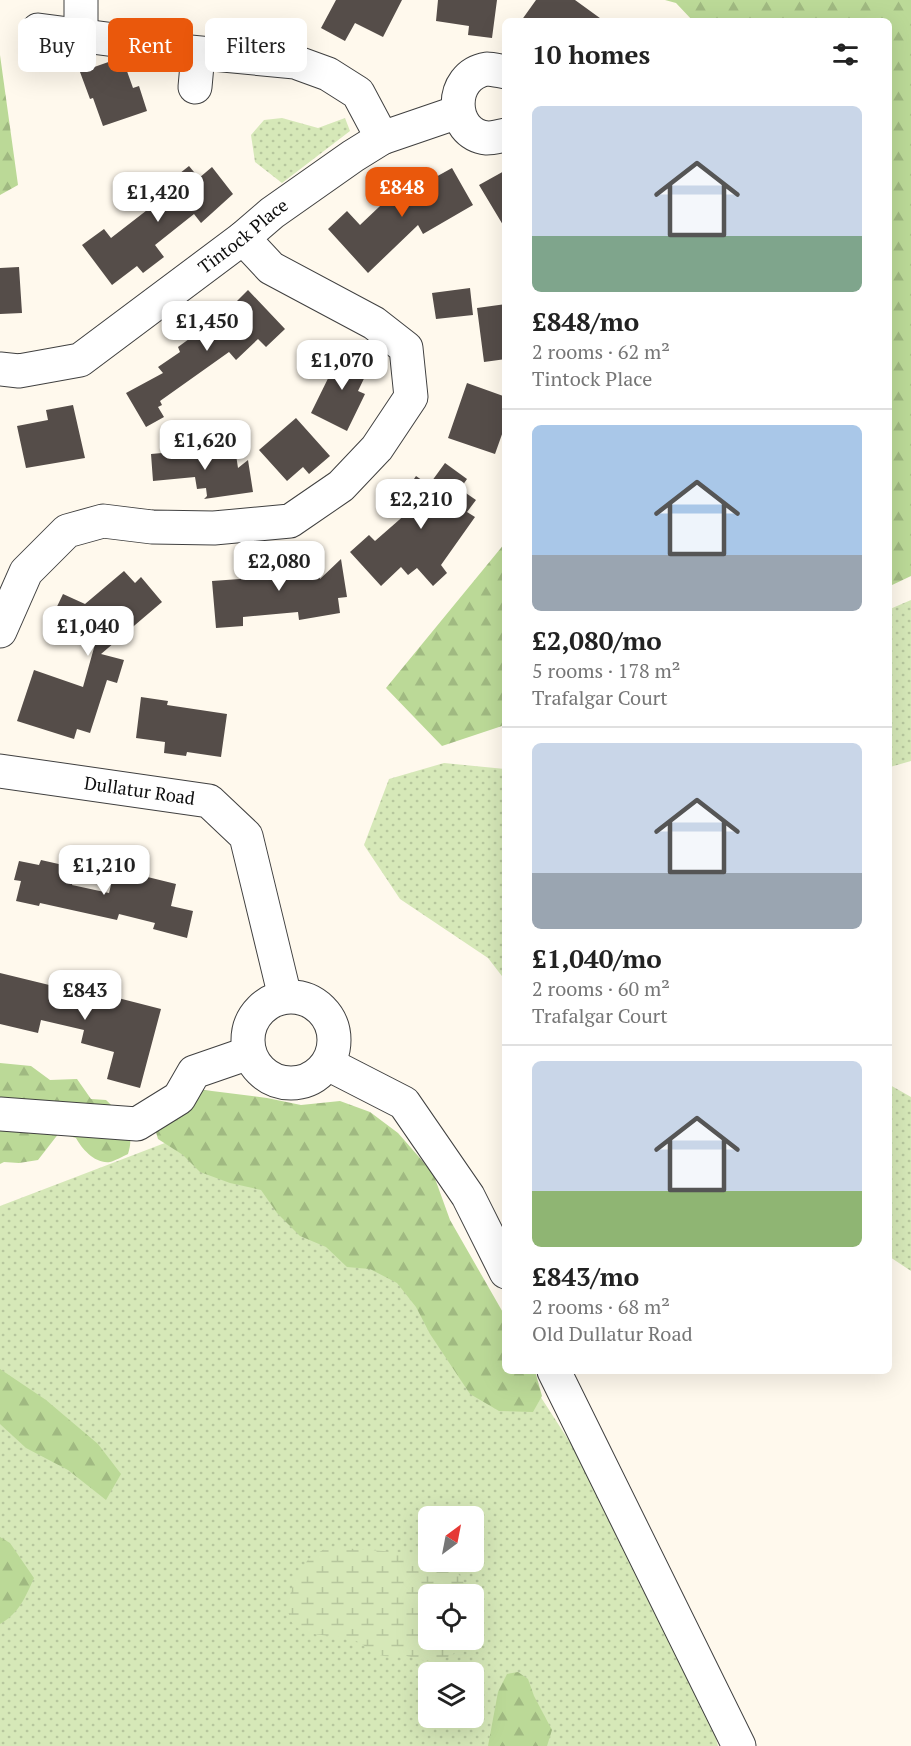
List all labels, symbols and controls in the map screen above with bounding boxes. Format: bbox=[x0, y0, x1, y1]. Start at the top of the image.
chip: Buy bbox=[18, 18, 96, 72]
chip: Rent bbox=[108, 18, 193, 72]
chip: Filters bbox=[205, 18, 307, 72]
text: 10 homes bbox=[532, 37, 650, 71]
icon: filters bbox=[829, 38, 862, 71]
icon: home bbox=[643, 145, 751, 253]
pin: £848 bbox=[366, 167, 438, 218]
pin: £1,420 bbox=[109, 172, 207, 223]
text: £848 bbox=[379, 173, 425, 200]
text: £1,420 bbox=[127, 178, 189, 205]
street label: Tintock Place bbox=[193, 192, 292, 278]
pin: £1,450 bbox=[158, 301, 256, 352]
text: £848/mo bbox=[532, 304, 639, 338]
text: £1,450 bbox=[176, 307, 238, 334]
text: 2 rooms · 62 m² bbox=[532, 338, 670, 365]
pin: £1,070 bbox=[293, 340, 391, 391]
text: £1,070 bbox=[311, 346, 373, 373]
text: Tintock Place bbox=[532, 365, 652, 392]
pin: £1,620 bbox=[156, 420, 254, 471]
text: £1,620 bbox=[174, 426, 236, 453]
icon: home bbox=[643, 464, 751, 572]
pin: £2,210 bbox=[372, 479, 470, 530]
text: £2,210 bbox=[390, 485, 452, 512]
pin: £2,080 bbox=[230, 541, 328, 592]
text: £2,080 bbox=[248, 547, 310, 574]
pin: £1,040 bbox=[39, 606, 137, 657]
text: £1,040 bbox=[57, 612, 119, 639]
text: £2,080/mo bbox=[532, 623, 662, 657]
text: 5 rooms · 178 m² bbox=[532, 657, 680, 684]
text: Trafalgar Court bbox=[532, 684, 668, 711]
street label: Dullatur Road bbox=[83, 770, 197, 810]
icon: home bbox=[643, 782, 751, 890]
pin: £1,210 bbox=[55, 845, 153, 896]
text: £1,210 bbox=[73, 851, 135, 878]
text: £1,040/mo bbox=[532, 941, 662, 975]
pin: £843 bbox=[49, 970, 121, 1021]
text: 2 rooms · 60 m² bbox=[532, 975, 670, 1002]
text: £843 bbox=[62, 976, 108, 1003]
text: Trafalgar Court bbox=[532, 1002, 668, 1029]
icon: home bbox=[643, 1100, 751, 1208]
text: £843/mo bbox=[532, 1259, 639, 1293]
text: 2 rooms · 68 m² bbox=[532, 1293, 670, 1320]
text: Old Dullatur Road bbox=[532, 1320, 693, 1347]
north arrow bbox=[418, 1506, 484, 1572]
map controls bbox=[418, 1506, 484, 1728]
button: locate bbox=[418, 1584, 484, 1650]
button: layers bbox=[418, 1662, 484, 1728]

